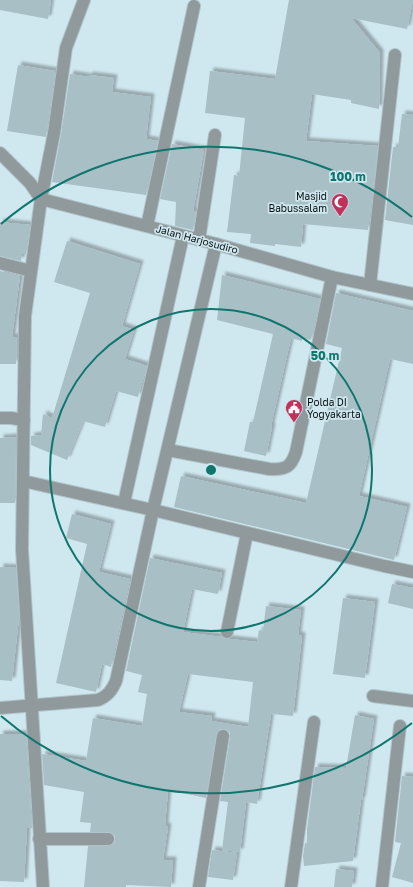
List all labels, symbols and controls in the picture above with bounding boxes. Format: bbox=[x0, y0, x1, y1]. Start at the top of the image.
text: 100 m bbox=[330, 169, 366, 184]
place label: Masjid Babussalam bbox=[269, 190, 327, 214]
mosque icon: Masjid Babussalam bbox=[330, 192, 350, 217]
street label: Jalan Harjosudiro bbox=[155, 222, 239, 256]
text: 50 m bbox=[311, 348, 339, 363]
place label: Polda DI Yogyakarta bbox=[307, 396, 361, 420]
public building icon: Polda DI Yogyakarta bbox=[284, 398, 304, 423]
centre of rings bbox=[204, 463, 218, 477]

